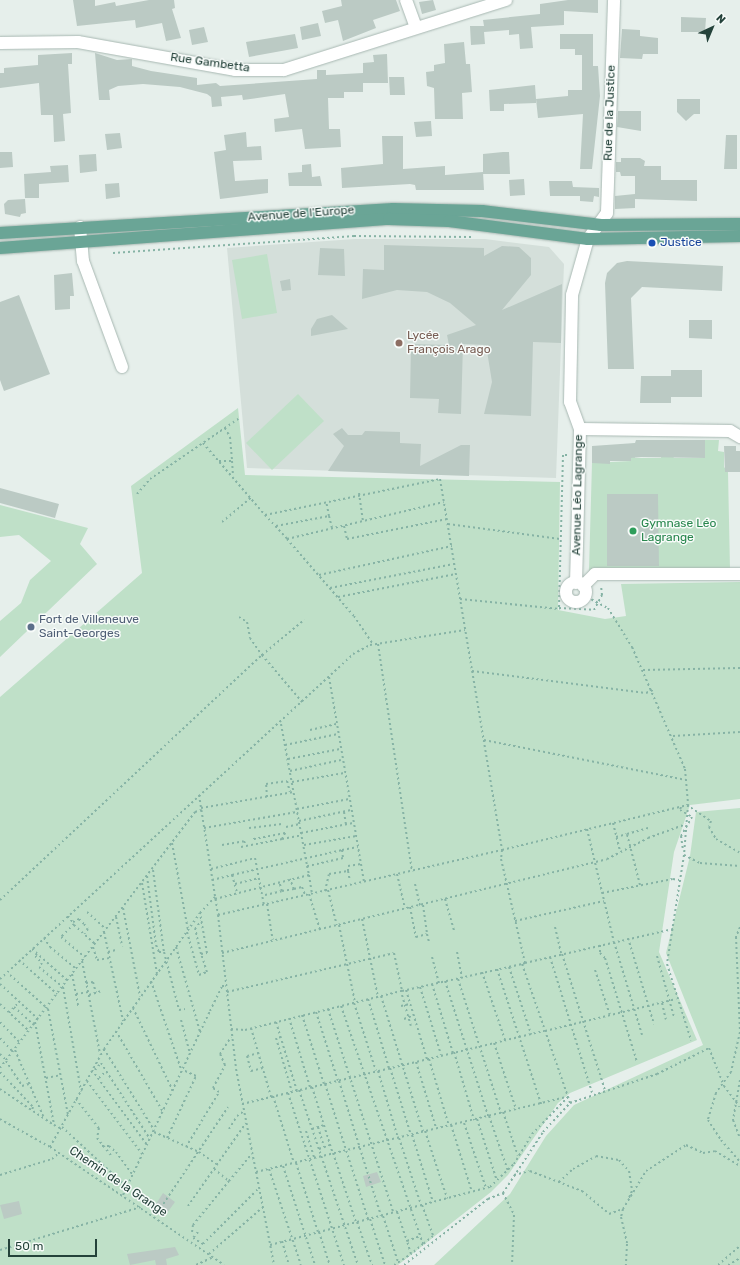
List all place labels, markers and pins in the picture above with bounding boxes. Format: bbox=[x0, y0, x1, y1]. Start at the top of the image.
place label: Justice bbox=[660, 236, 702, 250]
marker: Justice bbox=[647, 238, 657, 248]
place label: Lycée François Arago bbox=[407, 329, 491, 357]
marker: Lycée François Arago bbox=[394, 338, 404, 348]
place label: Gymnase Léo Lagrange bbox=[641, 517, 716, 545]
marker: Gymnase Léo Lagrange bbox=[628, 526, 638, 536]
place label: Fort de Villeneuve Saint-Georges bbox=[39, 613, 139, 641]
marker: Fort de Villeneuve Saint-Georges bbox=[26, 622, 36, 632]

